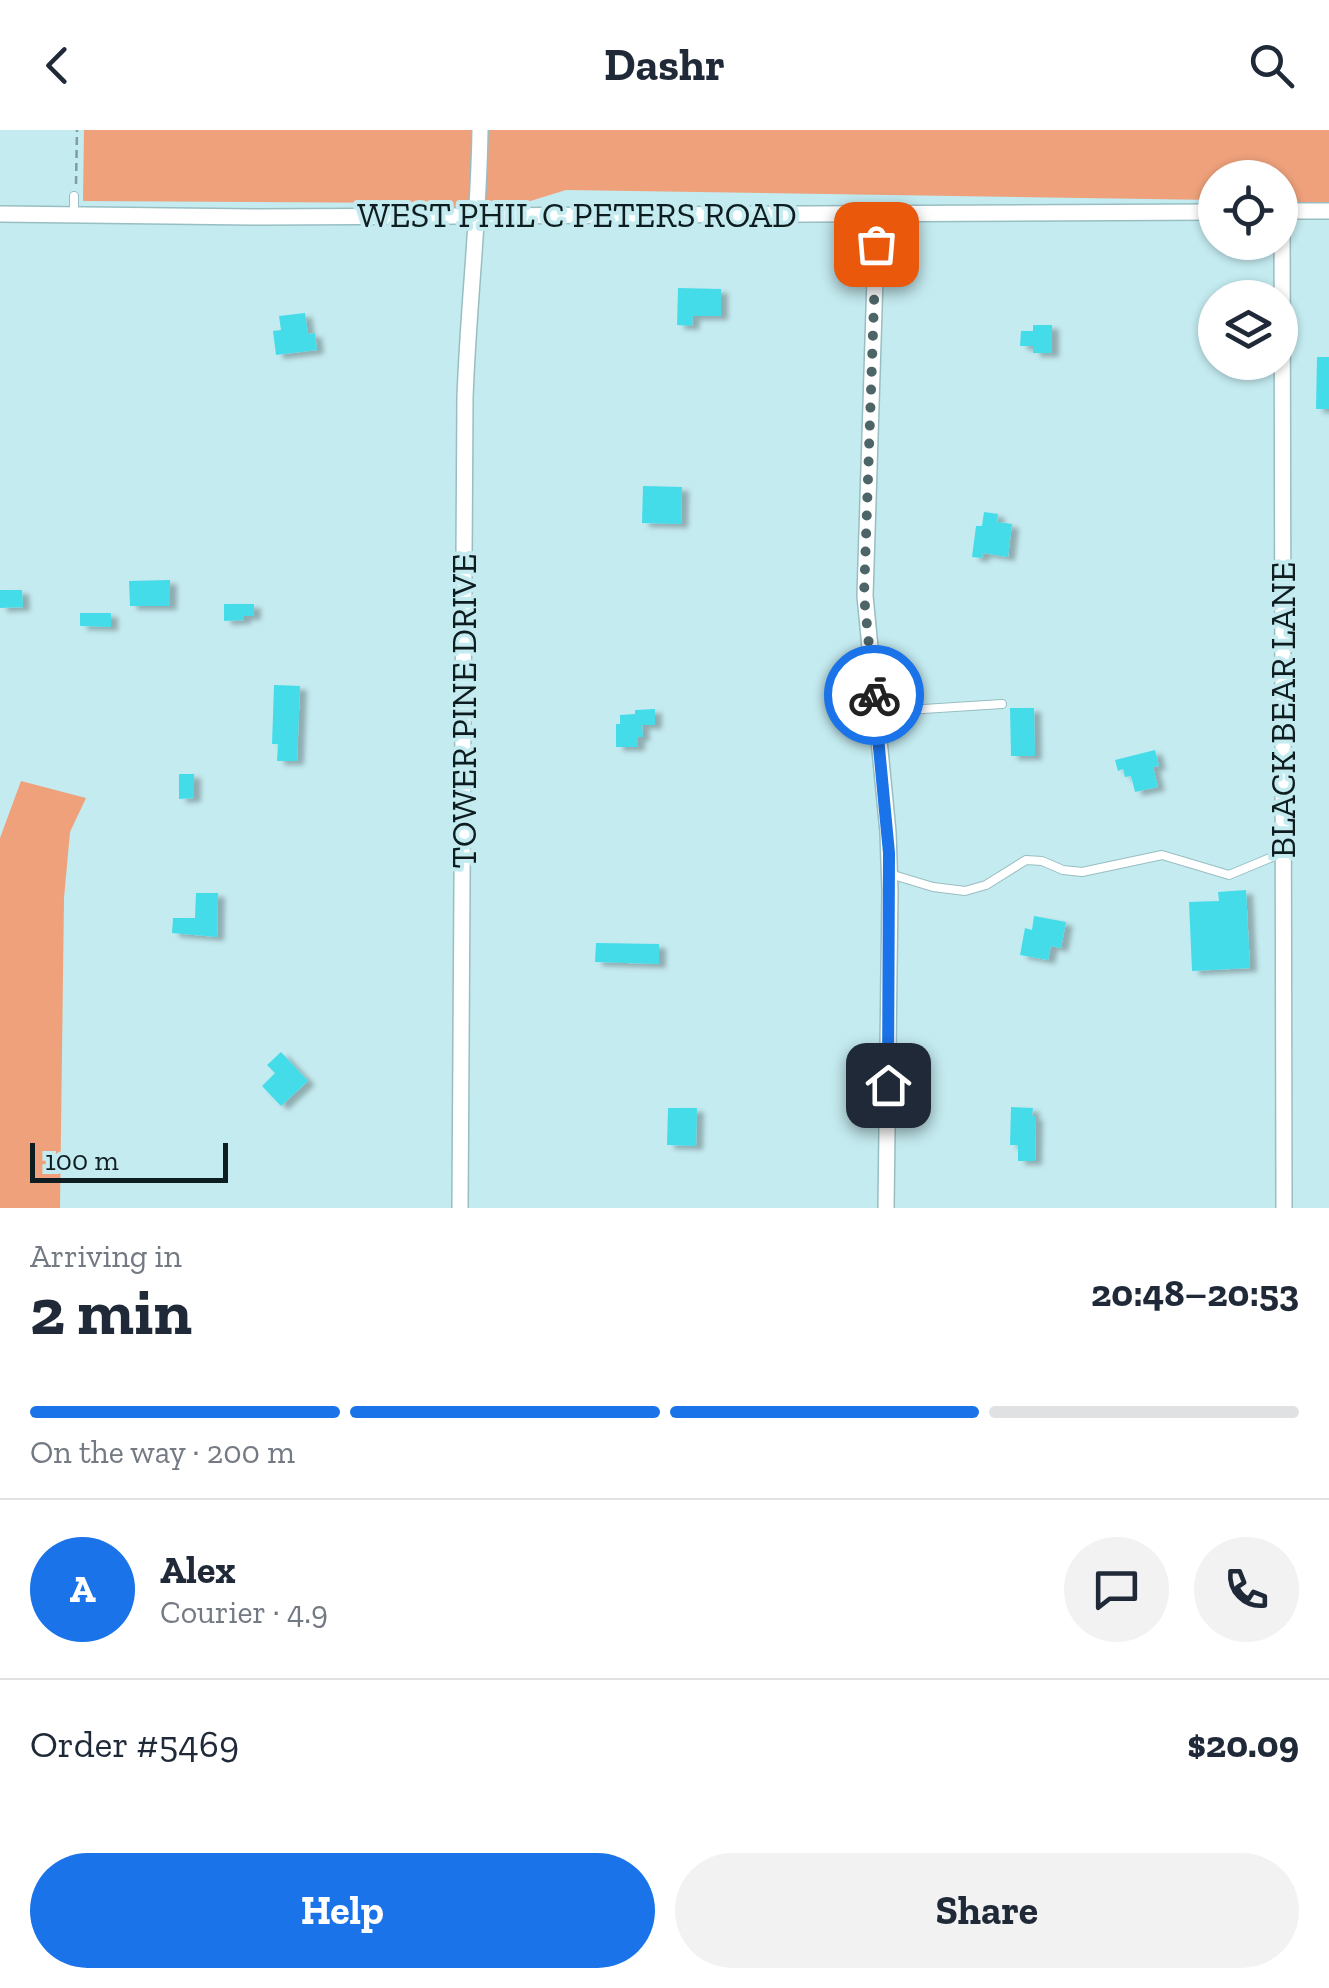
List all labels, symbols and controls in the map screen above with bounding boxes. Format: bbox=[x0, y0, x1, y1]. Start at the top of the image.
icon: back bbox=[30, 38, 85, 93]
text: Dashr bbox=[604, 38, 725, 92]
icon: search bbox=[1244, 38, 1299, 93]
map controls bbox=[1198, 160, 1298, 380]
button: locate bbox=[1198, 160, 1298, 260]
street label: WEST PHIL C PETERS ROAD bbox=[357, 194, 797, 236]
pin bbox=[834, 202, 919, 287]
icon: bag bbox=[849, 217, 904, 272]
button: layers bbox=[1198, 280, 1298, 380]
street label: TOWER PINE DRIVE bbox=[443, 553, 485, 869]
street label: BLACK BEAR LANE bbox=[1262, 562, 1304, 858]
courier bbox=[824, 645, 924, 745]
icon: bike bbox=[847, 668, 902, 723]
pin bbox=[846, 1043, 931, 1128]
icon: home bbox=[861, 1058, 916, 1113]
scale bar bbox=[30, 1138, 228, 1182]
text: 100 m bbox=[45, 1144, 119, 1177]
text: Arriving in bbox=[30, 1237, 182, 1275]
text: 20:48–20:53 bbox=[1091, 1270, 1299, 1316]
text: 2 min bbox=[30, 1273, 192, 1351]
text: On the way · 200 m bbox=[30, 1433, 295, 1471]
button: chat bbox=[1064, 1537, 1169, 1642]
button: phone bbox=[1194, 1537, 1299, 1642]
text: Alex bbox=[160, 1547, 236, 1593]
text: A bbox=[69, 1566, 96, 1612]
text: Courier · 4.9 bbox=[160, 1593, 328, 1631]
text: Order #5469 bbox=[30, 1721, 239, 1767]
text: $20.09 bbox=[1187, 1721, 1299, 1767]
button: Help bbox=[30, 1853, 655, 1968]
button: Share bbox=[675, 1853, 1299, 1968]

